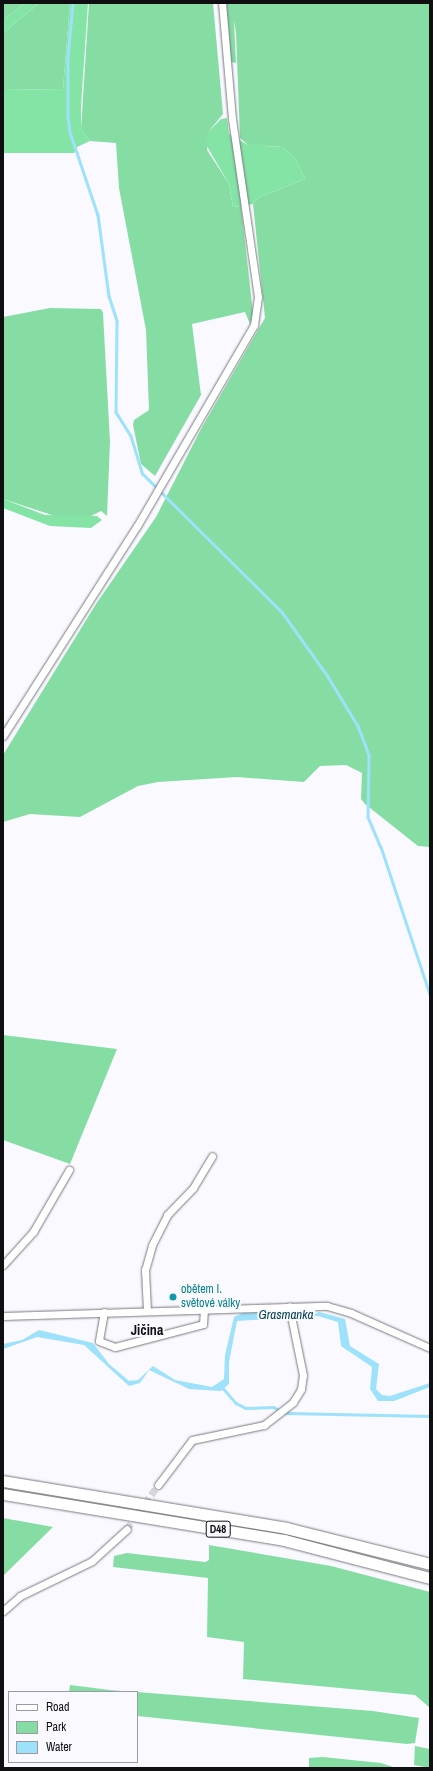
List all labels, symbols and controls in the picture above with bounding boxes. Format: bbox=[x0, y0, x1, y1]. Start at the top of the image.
place label: obětem I. světové války bbox=[181, 1283, 240, 1311]
marker: obětem I. světové války bbox=[168, 1292, 178, 1302]
water label: Grasmanka bbox=[258, 1307, 314, 1323]
district label: Jičina bbox=[131, 1322, 163, 1338]
road number: D48 bbox=[205, 1520, 231, 1538]
legend bbox=[8, 1691, 138, 1763]
text: Road bbox=[46, 1699, 70, 1715]
text: Park bbox=[46, 1719, 66, 1735]
text: Water bbox=[46, 1739, 72, 1755]

